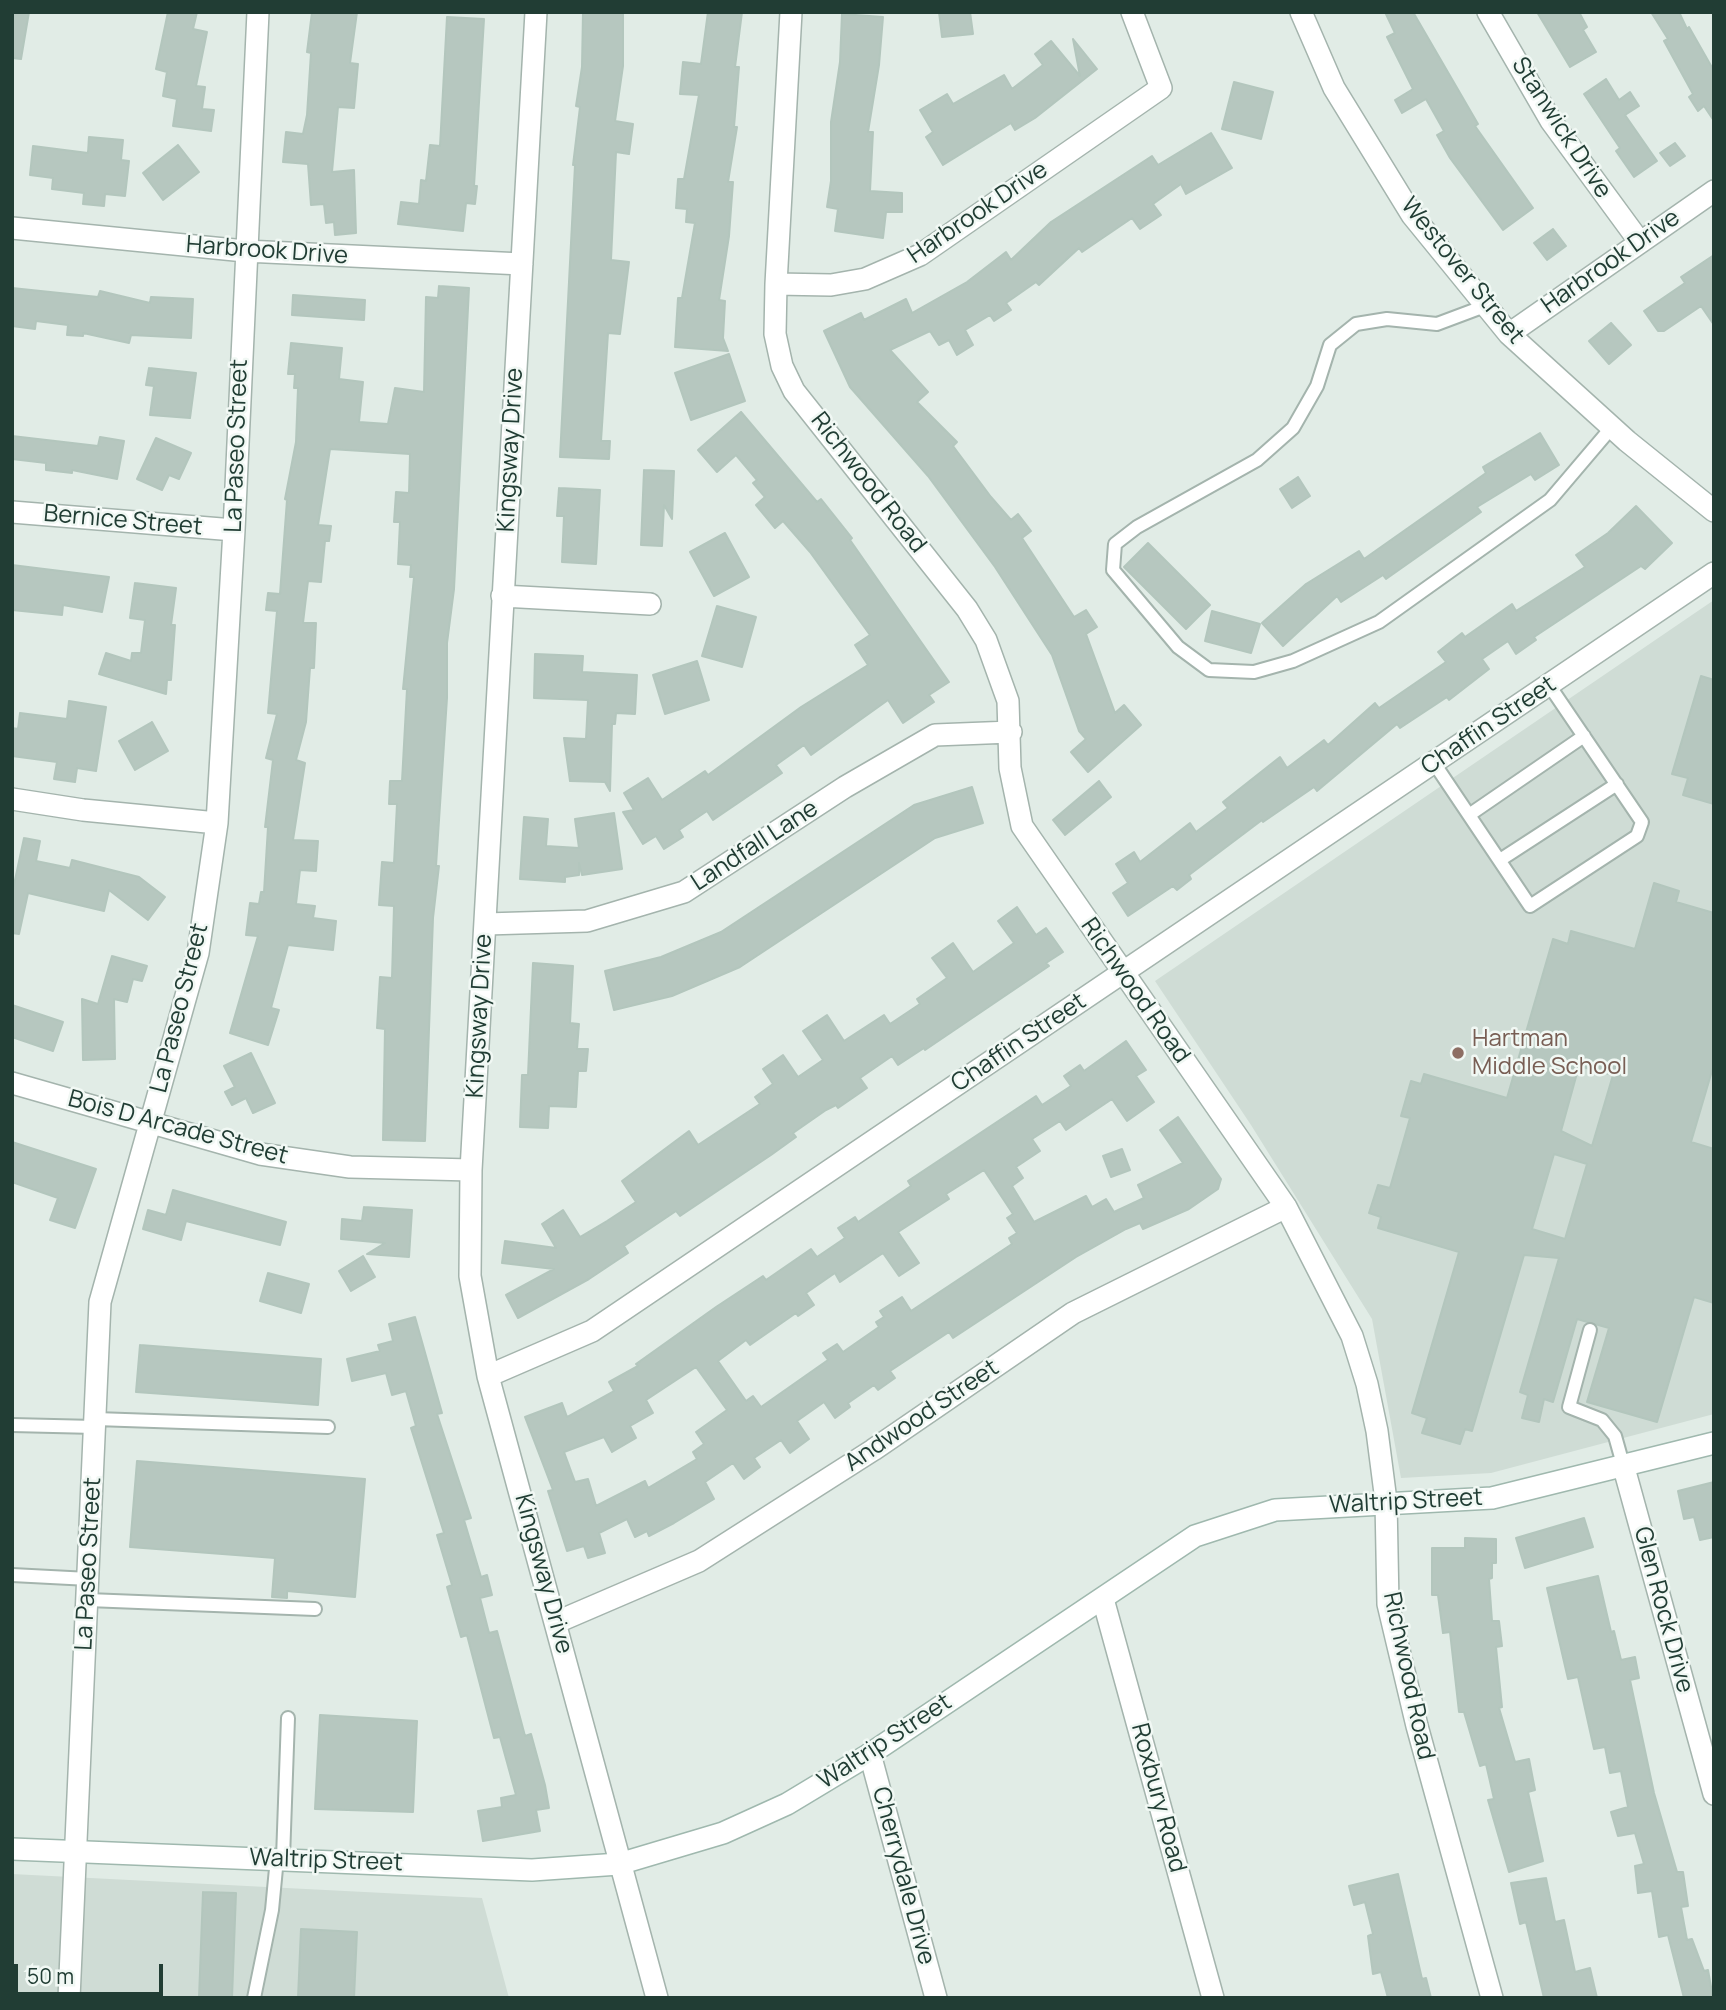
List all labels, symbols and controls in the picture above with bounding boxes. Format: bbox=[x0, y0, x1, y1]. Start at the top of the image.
street label: Stanwick Drive bbox=[1505, 52, 1617, 204]
street label: Harbrook Drive bbox=[903, 156, 1053, 270]
street label: Westover Street bbox=[1394, 192, 1530, 350]
street label: Harbrook Drive bbox=[1536, 204, 1686, 320]
street label: Harbrook Drive bbox=[185, 231, 349, 271]
street label: La Paseo Street bbox=[220, 359, 254, 533]
street label: Kingsway Drive bbox=[492, 367, 530, 533]
street label: Richwood Road bbox=[804, 407, 932, 559]
street label: Bernice Street bbox=[42, 500, 204, 542]
street label: Chaffin Street bbox=[1416, 670, 1562, 782]
street label: Landfall Lane bbox=[686, 794, 824, 898]
street label: Richwood Road bbox=[1074, 913, 1196, 1069]
street label: La Paseo Street bbox=[145, 920, 215, 1096]
street label: Kingsway Drive bbox=[461, 933, 499, 1099]
street label: Chaffin Street bbox=[946, 987, 1092, 1099]
place label: Hartman Middle School bbox=[1472, 1025, 1627, 1081]
marker: Hartman Middle School bbox=[1450, 1045, 1466, 1061]
street label: Bois D Arcade Street bbox=[65, 1085, 291, 1171]
street label: Andwood Street bbox=[840, 1354, 1004, 1478]
street label: La Paseo Street bbox=[70, 1476, 108, 1652]
street label: Waltrip Street bbox=[1329, 1484, 1483, 1520]
street label: Kingsway Drive bbox=[508, 1491, 578, 1657]
street label: Glen Rock Drive bbox=[1627, 1524, 1699, 1696]
street label: Richwood Road bbox=[1376, 1590, 1440, 1762]
street label: Waltrip Street bbox=[813, 1688, 957, 1796]
street label: Roxbury Road bbox=[1124, 1720, 1192, 1876]
street label: Cherrydale Drive bbox=[865, 1784, 941, 1968]
street label: Waltrip Street bbox=[249, 1844, 403, 1878]
scale bar bbox=[18, 1951, 166, 1995]
text: 50 m bbox=[27, 1962, 74, 1990]

